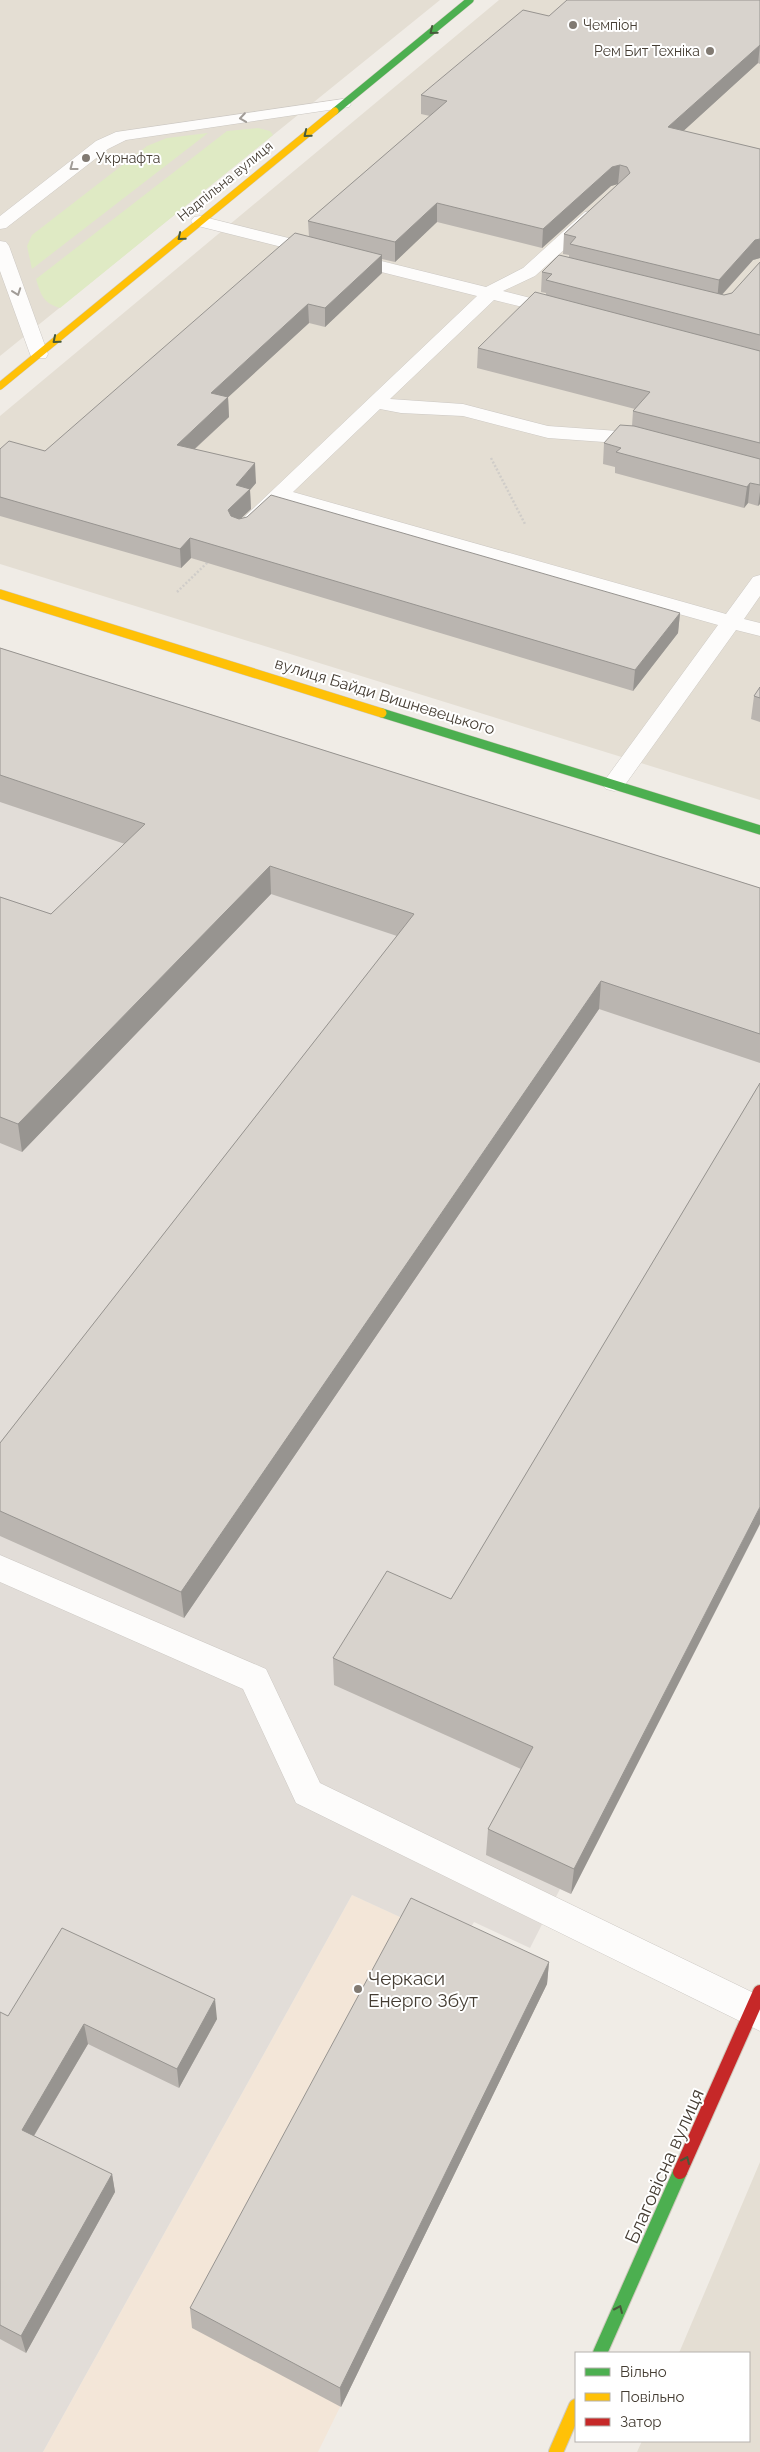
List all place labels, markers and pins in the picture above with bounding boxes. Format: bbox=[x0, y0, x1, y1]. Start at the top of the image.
place label: Чемпіон bbox=[583, 17, 638, 33]
marker: Чемпіон bbox=[567, 19, 579, 31]
place label: Рем Бит Техніка bbox=[594, 43, 700, 59]
marker: Рем Бит Техніка bbox=[704, 45, 716, 57]
place label: Укрнафта bbox=[96, 150, 160, 166]
marker: Укрнафта bbox=[80, 152, 92, 164]
place label: Черкаси Енерго Збут bbox=[368, 1967, 478, 2011]
marker: Черкаси Енерго Збут bbox=[352, 1983, 364, 1995]

